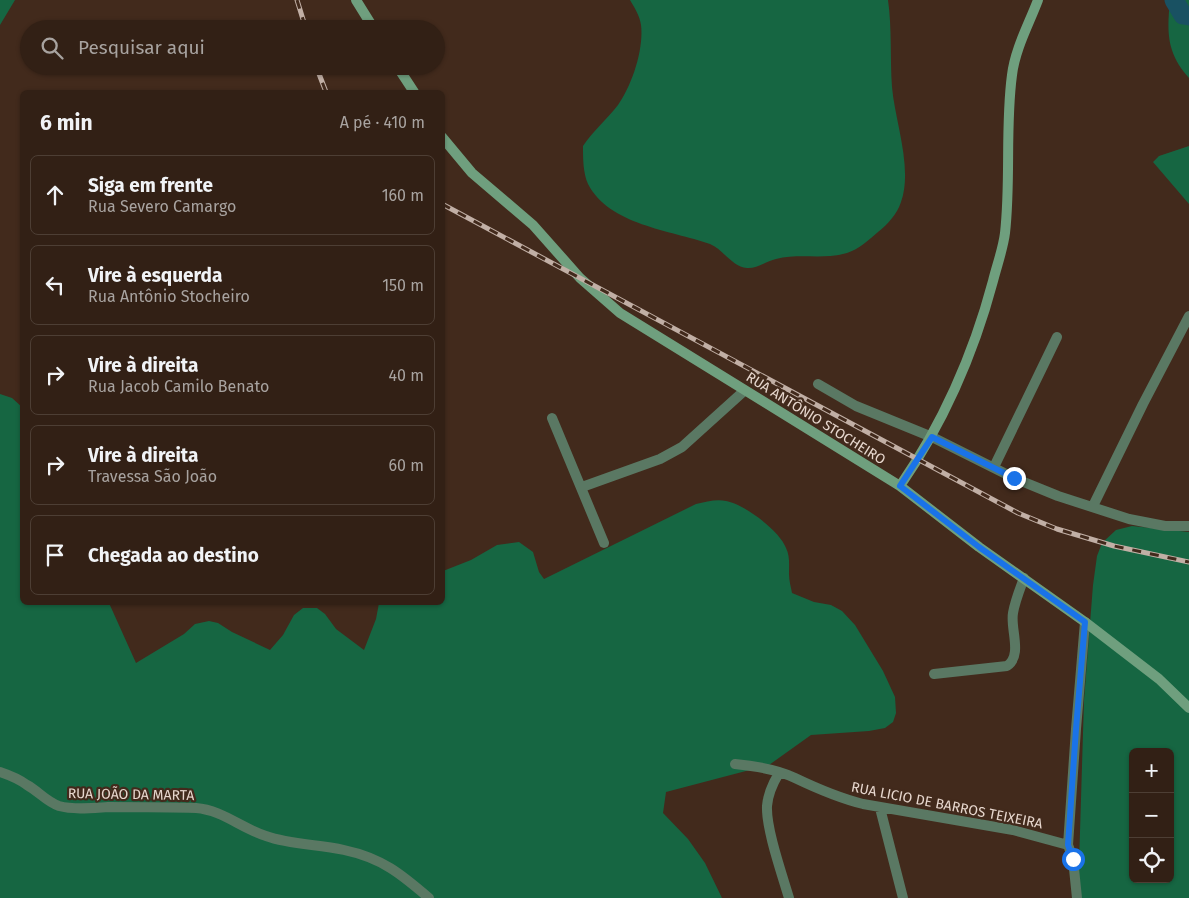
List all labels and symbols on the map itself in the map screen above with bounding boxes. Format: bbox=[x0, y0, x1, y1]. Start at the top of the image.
street label: RUA ANTÔNIO STOCHEIRO bbox=[743, 368, 889, 468]
route end bbox=[1003, 467, 1026, 490]
street label: RUA LICIO DE BARROS TEIXEIRA bbox=[850, 779, 1044, 832]
street label: RUA JOÃO DA MARTA bbox=[68, 785, 194, 804]
route start bbox=[1062, 848, 1085, 871]

